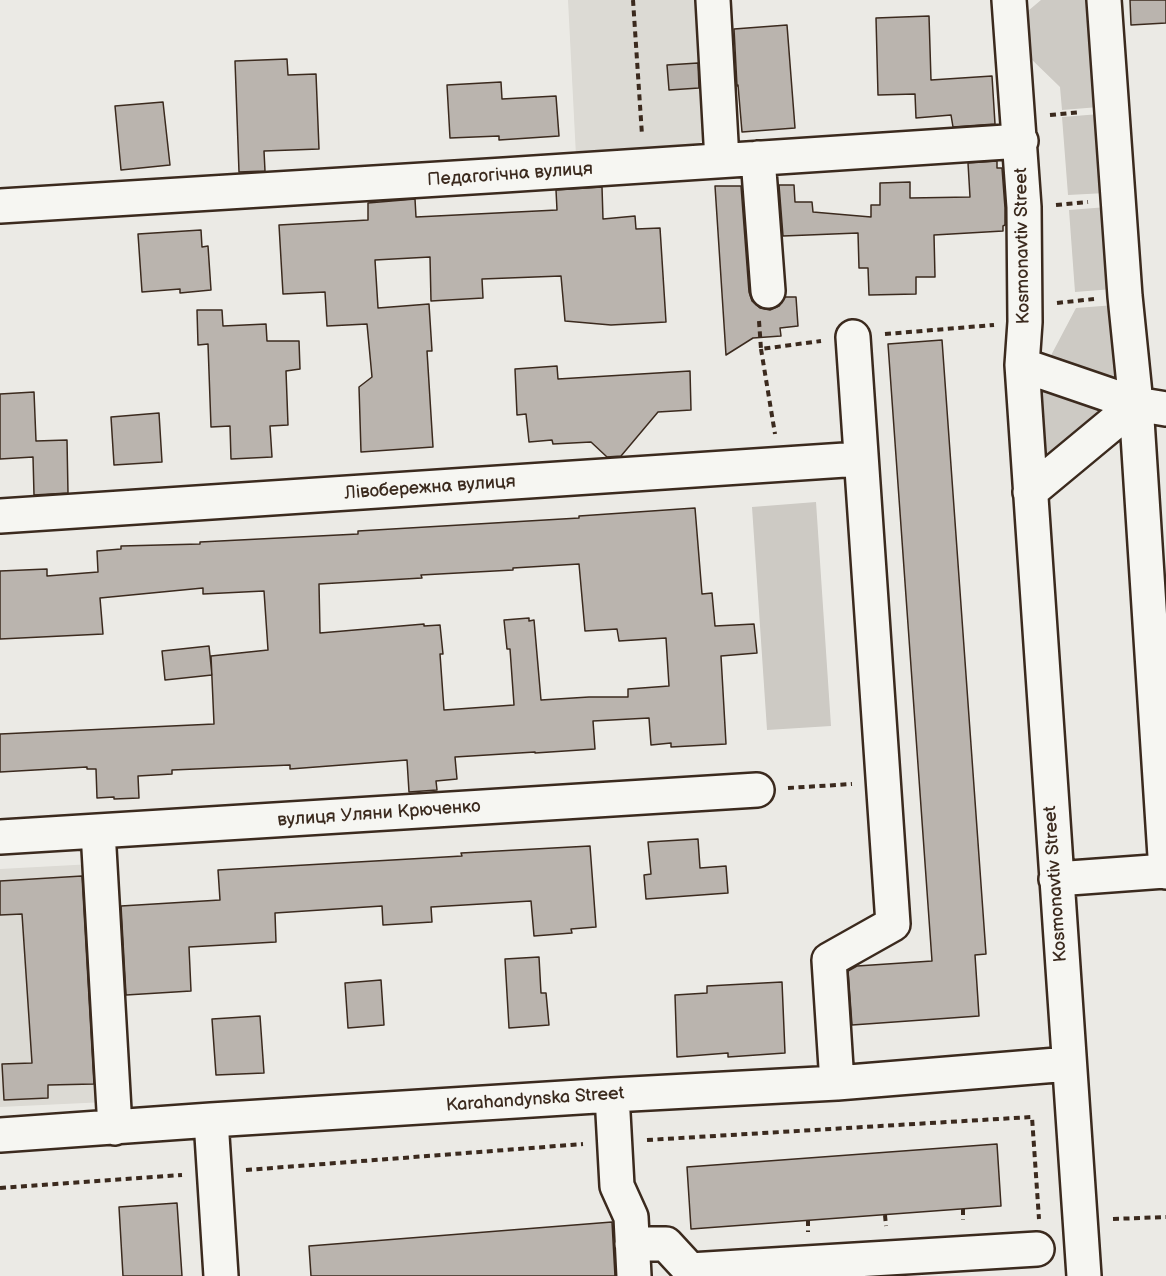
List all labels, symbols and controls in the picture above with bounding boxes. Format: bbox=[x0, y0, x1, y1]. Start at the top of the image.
street label: Педагогічна вулиця bbox=[426, 158, 594, 192]
street label: Kosmonavtiv Street bbox=[1011, 167, 1035, 325]
street label: Лівобережна вулиця bbox=[344, 471, 516, 505]
street label: вулиця Уляни Крюченко bbox=[277, 796, 481, 832]
street label: Kosmonavtiv Street bbox=[1040, 805, 1072, 963]
street label: Karahandynska Street bbox=[445, 1083, 625, 1117]

